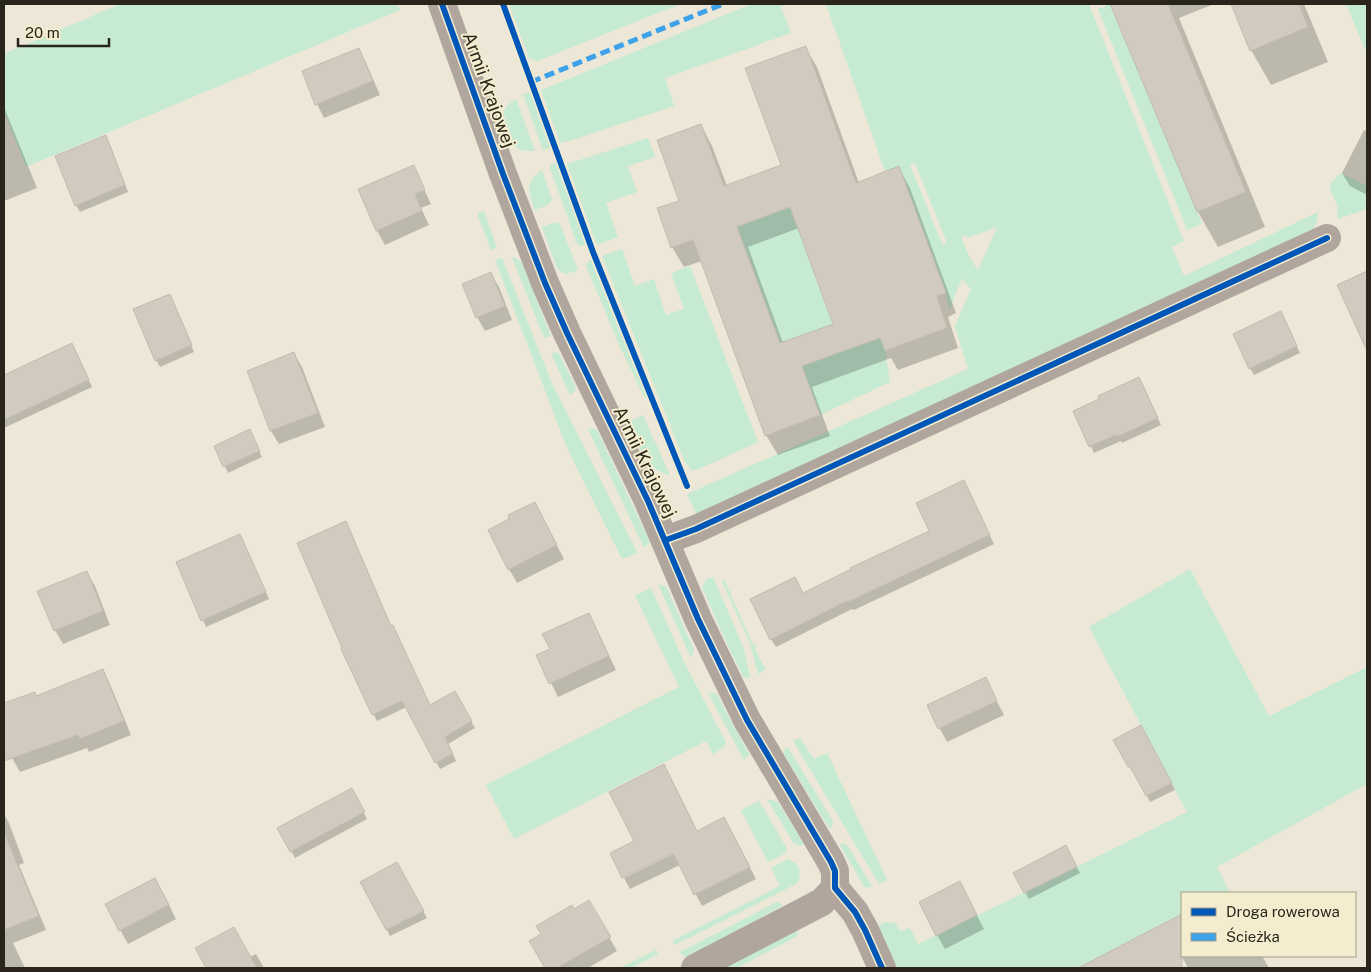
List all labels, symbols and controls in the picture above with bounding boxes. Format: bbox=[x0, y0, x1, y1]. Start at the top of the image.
scale bar bbox=[18, 15, 109, 47]
text: 20 m bbox=[25, 24, 60, 41]
street label: Armii Krajowej bbox=[459, 29, 520, 150]
street label: Armii Krajowej bbox=[609, 403, 681, 521]
legend bbox=[1181, 892, 1356, 957]
text: Droga rowerowa bbox=[1226, 903, 1340, 920]
text: Ścieżka bbox=[1226, 927, 1280, 945]

